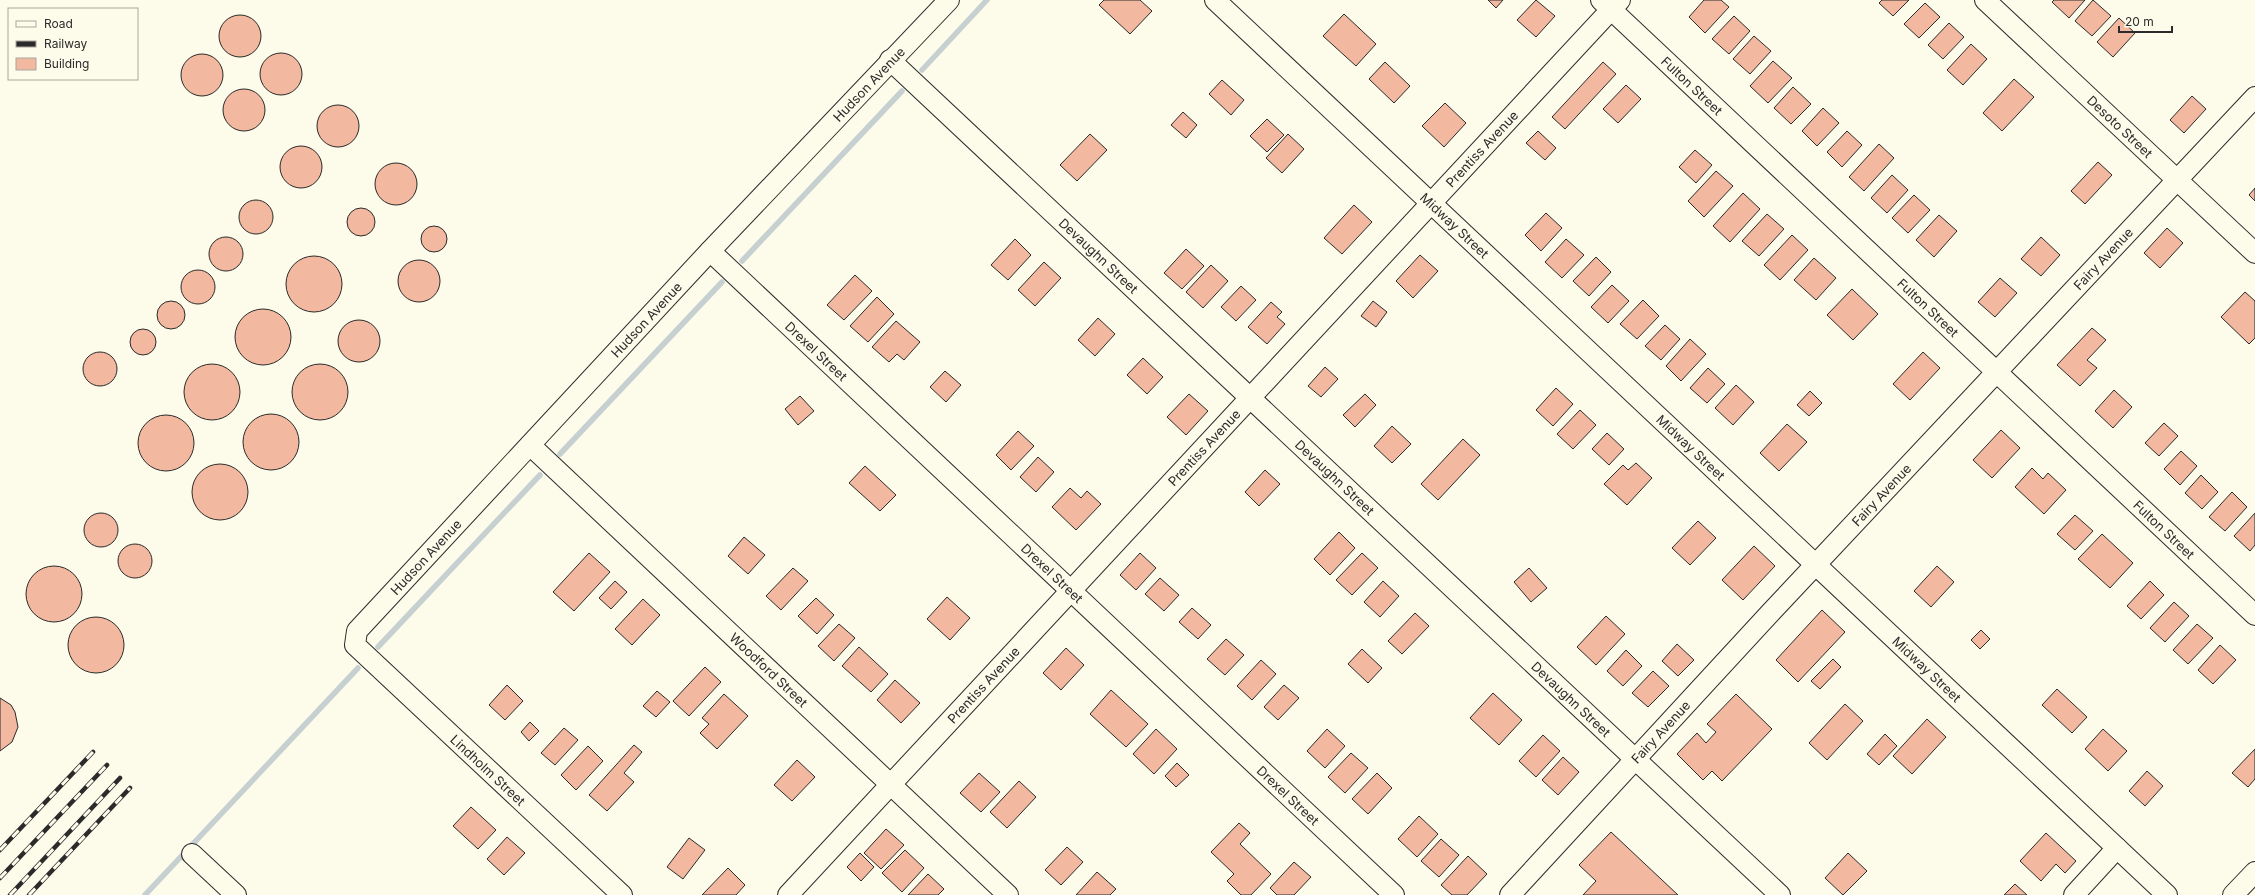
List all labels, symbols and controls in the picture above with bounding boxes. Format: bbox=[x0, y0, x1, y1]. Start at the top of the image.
legend bbox=[8, 8, 138, 80]
scale bar bbox=[2119, 8, 2172, 34]
text: 20 m bbox=[2125, 14, 2154, 29]
text: Road bbox=[44, 16, 73, 31]
text: Railway bbox=[44, 36, 88, 51]
street label: Hudson Avenue bbox=[830, 43, 908, 125]
street label: Fulton Street bbox=[1658, 53, 1726, 118]
text: Building bbox=[44, 56, 89, 71]
street label: Desoto Street bbox=[2084, 92, 2156, 161]
street label: Prentiss Avenue bbox=[1442, 107, 1521, 190]
street label: Midway Street bbox=[1417, 189, 1492, 261]
street label: Devaughn Street bbox=[1056, 215, 1142, 297]
street label: Fairy Avenue bbox=[2070, 224, 2136, 293]
street label: Fulton Street bbox=[1894, 275, 1962, 340]
street label: Hudson Avenue bbox=[607, 279, 685, 361]
street label: Drexel Street bbox=[782, 318, 851, 384]
street label: Prentiss Avenue bbox=[1165, 406, 1244, 489]
street label: Midway Street bbox=[1653, 411, 1728, 483]
street label: Devaughn Street bbox=[1292, 436, 1378, 518]
street label: Fairy Avenue bbox=[1848, 460, 1914, 529]
street label: Fulton Street bbox=[2130, 497, 2198, 562]
street label: Hudson Avenue bbox=[387, 516, 465, 598]
street label: Drexel Street bbox=[1018, 540, 1087, 606]
street label: Woodford Street bbox=[727, 629, 811, 710]
street label: Midway Street bbox=[1889, 633, 1964, 705]
street label: Prentiss Avenue bbox=[944, 643, 1023, 726]
street label: Devaughn Street bbox=[1528, 658, 1614, 740]
street label: Fairy Avenue bbox=[1628, 697, 1693, 767]
street label: Lindholm Street bbox=[447, 731, 529, 809]
street label: Drexel Street bbox=[1254, 762, 1322, 828]

